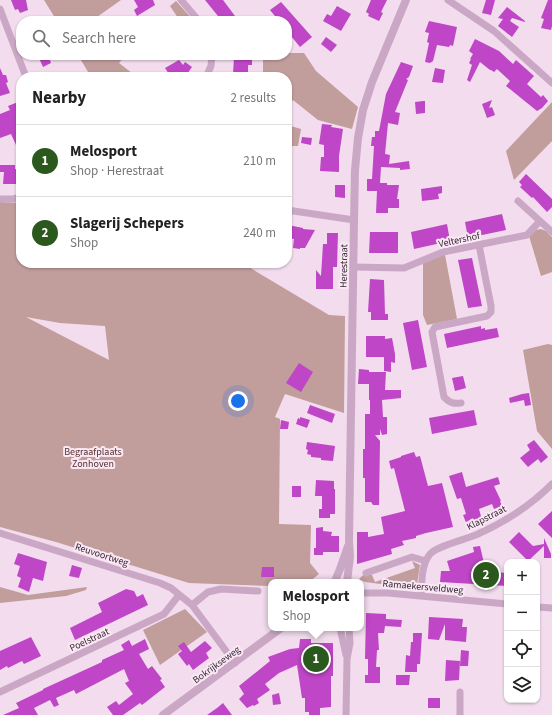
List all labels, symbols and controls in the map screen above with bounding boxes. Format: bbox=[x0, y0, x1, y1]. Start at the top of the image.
search box bbox=[16, 16, 292, 60]
icon: search bbox=[30, 27, 52, 49]
text: Search here bbox=[62, 28, 136, 49]
text: Nearby bbox=[32, 86, 86, 110]
text: 2 results bbox=[231, 89, 276, 107]
text: Melosport bbox=[70, 141, 137, 162]
text: 1 bbox=[42, 152, 48, 170]
text: 210 m bbox=[243, 152, 276, 170]
text: Shop · Herestraat bbox=[70, 162, 164, 180]
text: Slagerij Schepers bbox=[70, 213, 184, 234]
text: 2 bbox=[42, 224, 48, 242]
text: 240 m bbox=[243, 224, 276, 242]
street label: Veltershof bbox=[437, 229, 482, 251]
text: Shop bbox=[70, 234, 98, 252]
street label: Herestraat bbox=[337, 243, 351, 288]
your location bbox=[228, 391, 248, 411]
park label: Begraafplaats Zonhoven bbox=[64, 445, 122, 471]
street label: Klapstraat bbox=[464, 502, 509, 534]
street label: Reuvoortweg bbox=[73, 540, 130, 570]
map controls bbox=[504, 559, 540, 703]
button: + bbox=[504, 559, 540, 595]
pin: 2 bbox=[473, 560, 499, 590]
street label: Ramaekersveldweg bbox=[382, 576, 464, 598]
popup bbox=[268, 579, 364, 631]
text: Melosport bbox=[282, 586, 350, 607]
button: − bbox=[504, 595, 540, 631]
text: Shop bbox=[282, 607, 311, 625]
street label: Poelstraat bbox=[67, 624, 112, 655]
button: locate bbox=[504, 631, 540, 667]
street label: Bokrijkseweg bbox=[190, 643, 243, 687]
pin: 1 bbox=[303, 644, 329, 674]
button: layers bbox=[504, 667, 540, 703]

